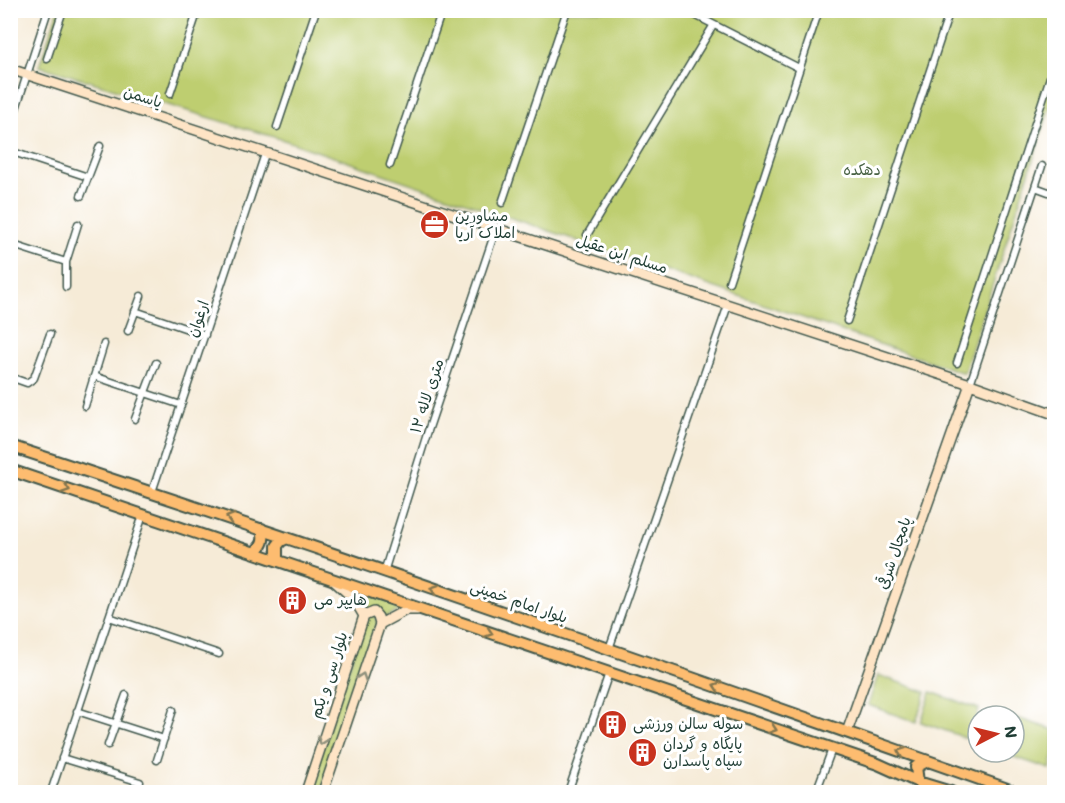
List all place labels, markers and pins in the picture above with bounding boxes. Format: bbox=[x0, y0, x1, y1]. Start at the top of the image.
place label: مشاورین املاک آریا bbox=[455, 205, 515, 242]
office icon: مشاورین املاک آریا bbox=[418, 209, 450, 241]
building icon: هایپر می bbox=[277, 584, 309, 616]
place label: هایپر می bbox=[314, 589, 367, 610]
building icon: سوله سالن ورزشی bbox=[596, 708, 628, 740]
place label: سوله سالن ورزشی bbox=[633, 713, 743, 734]
place label: پایگاه و گردان سپاه پاسدارن bbox=[663, 733, 743, 771]
building icon: پایگاه و گردان سپاه پاسدارن bbox=[626, 737, 658, 769]

